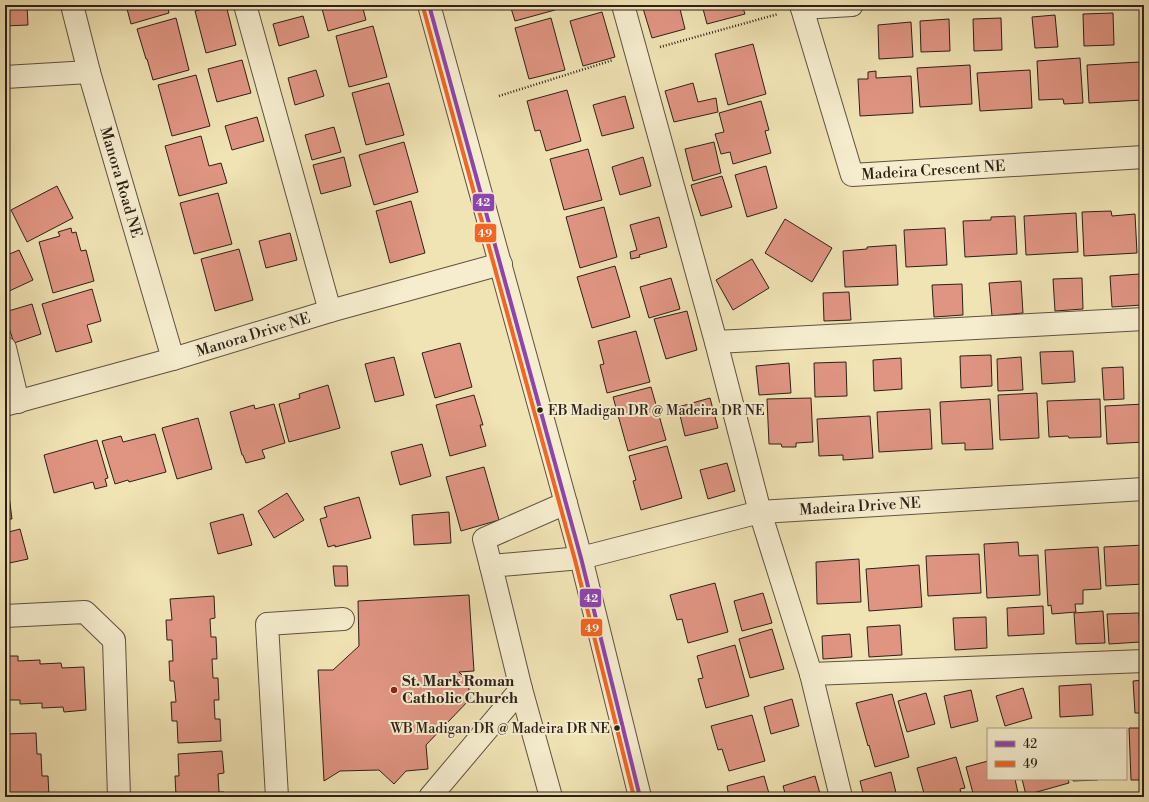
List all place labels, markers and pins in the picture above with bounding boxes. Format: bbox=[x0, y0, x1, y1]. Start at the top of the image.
place label: EB Madigan DR @ Madeira DR NE bbox=[548, 402, 765, 420]
marker: EB Madigan DR @ Madeira DR NE bbox=[535, 405, 545, 415]
place label: St. Mark Roman Catholic Church bbox=[402, 672, 519, 708]
marker: St. Mark Roman Catholic Church bbox=[389, 685, 399, 695]
place label: WB Madigan DR @ Madeira DR NE bbox=[389, 720, 610, 738]
marker: WB Madigan DR @ Madeira DR NE bbox=[612, 723, 622, 733]

